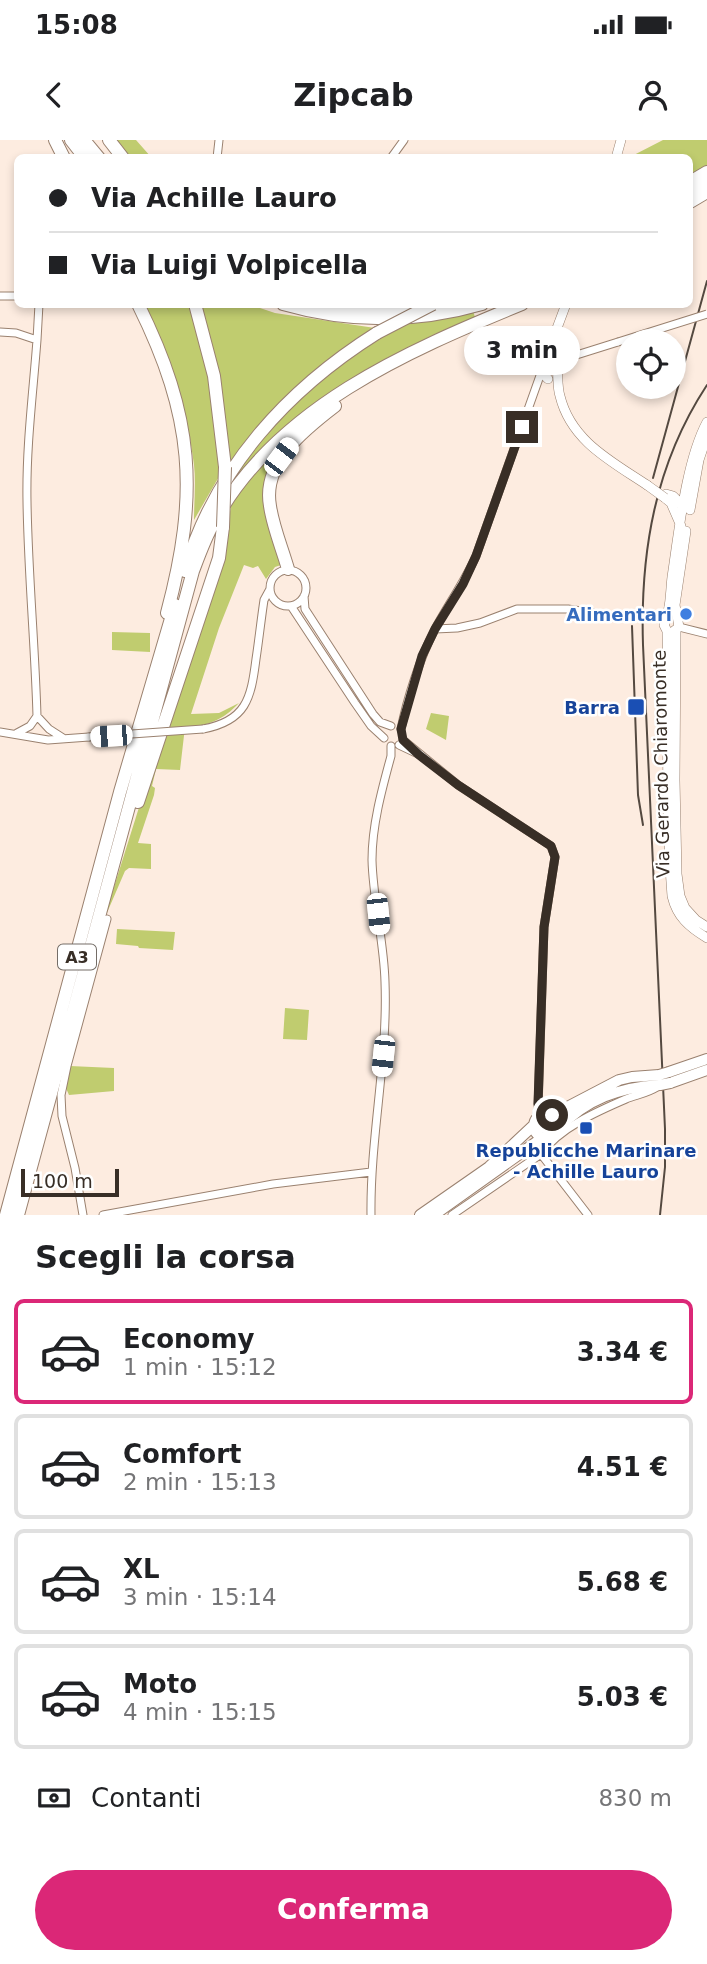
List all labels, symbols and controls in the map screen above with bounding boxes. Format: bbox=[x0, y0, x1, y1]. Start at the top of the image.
text: 15:08 bbox=[35, 10, 118, 40]
icon: back bbox=[35, 76, 73, 114]
text: Zipcab bbox=[293, 76, 414, 114]
icon: person bbox=[634, 76, 672, 114]
text: Via Achille Lauro bbox=[91, 183, 337, 213]
text: Via Luigi Volpicella bbox=[91, 250, 368, 280]
callout: 3 min bbox=[464, 326, 580, 374]
map controls bbox=[616, 329, 686, 399]
button: locate bbox=[616, 329, 686, 399]
text: 3 min bbox=[486, 337, 558, 363]
route end bbox=[506, 411, 538, 443]
car bbox=[260, 434, 303, 480]
place label: Alimentari bbox=[566, 604, 672, 625]
marker: Alimentari bbox=[678, 606, 694, 622]
street label: Via Gerardo Chiaromonte bbox=[649, 650, 673, 878]
place label: Barra bbox=[564, 697, 620, 718]
marker: Barra bbox=[626, 697, 646, 717]
car bbox=[90, 724, 133, 748]
car bbox=[366, 892, 391, 936]
road number: A3 bbox=[58, 944, 96, 970]
car bbox=[371, 1034, 396, 1078]
route start bbox=[536, 1099, 568, 1131]
marker: Republicche Marinare - Achille Lauro bbox=[578, 1120, 594, 1136]
place label: Republicche Marinare - Achille Lauro bbox=[476, 1140, 696, 1182]
scale bar bbox=[21, 1166, 119, 1198]
text: 100 m bbox=[32, 1170, 93, 1192]
text: Scegli la corsa bbox=[35, 1238, 296, 1276]
icon: car bbox=[39, 1320, 102, 1383]
text: Economy bbox=[123, 1324, 254, 1354]
text: 3.34 € bbox=[577, 1337, 668, 1367]
text: 1 min · 15:12 bbox=[123, 1354, 277, 1380]
icon: car bbox=[39, 1435, 102, 1498]
text: Comfort bbox=[123, 1439, 241, 1469]
text: 4.51 € bbox=[577, 1452, 668, 1482]
text: 2 min · 15:13 bbox=[123, 1469, 277, 1495]
icon: car bbox=[39, 1550, 102, 1613]
text: XL bbox=[123, 1554, 160, 1584]
text: 5.68 € bbox=[577, 1567, 668, 1597]
text: 3 min · 15:14 bbox=[123, 1584, 277, 1610]
icon: car bbox=[39, 1665, 102, 1728]
text: Moto bbox=[123, 1669, 197, 1699]
text: 5.03 € bbox=[577, 1682, 668, 1712]
text: 4 min · 15:15 bbox=[123, 1699, 277, 1725]
icon: cash bbox=[35, 1779, 73, 1817]
text: Contanti bbox=[91, 1783, 202, 1813]
text: 830 m bbox=[598, 1785, 672, 1811]
button: Conferma bbox=[35, 1870, 672, 1950]

